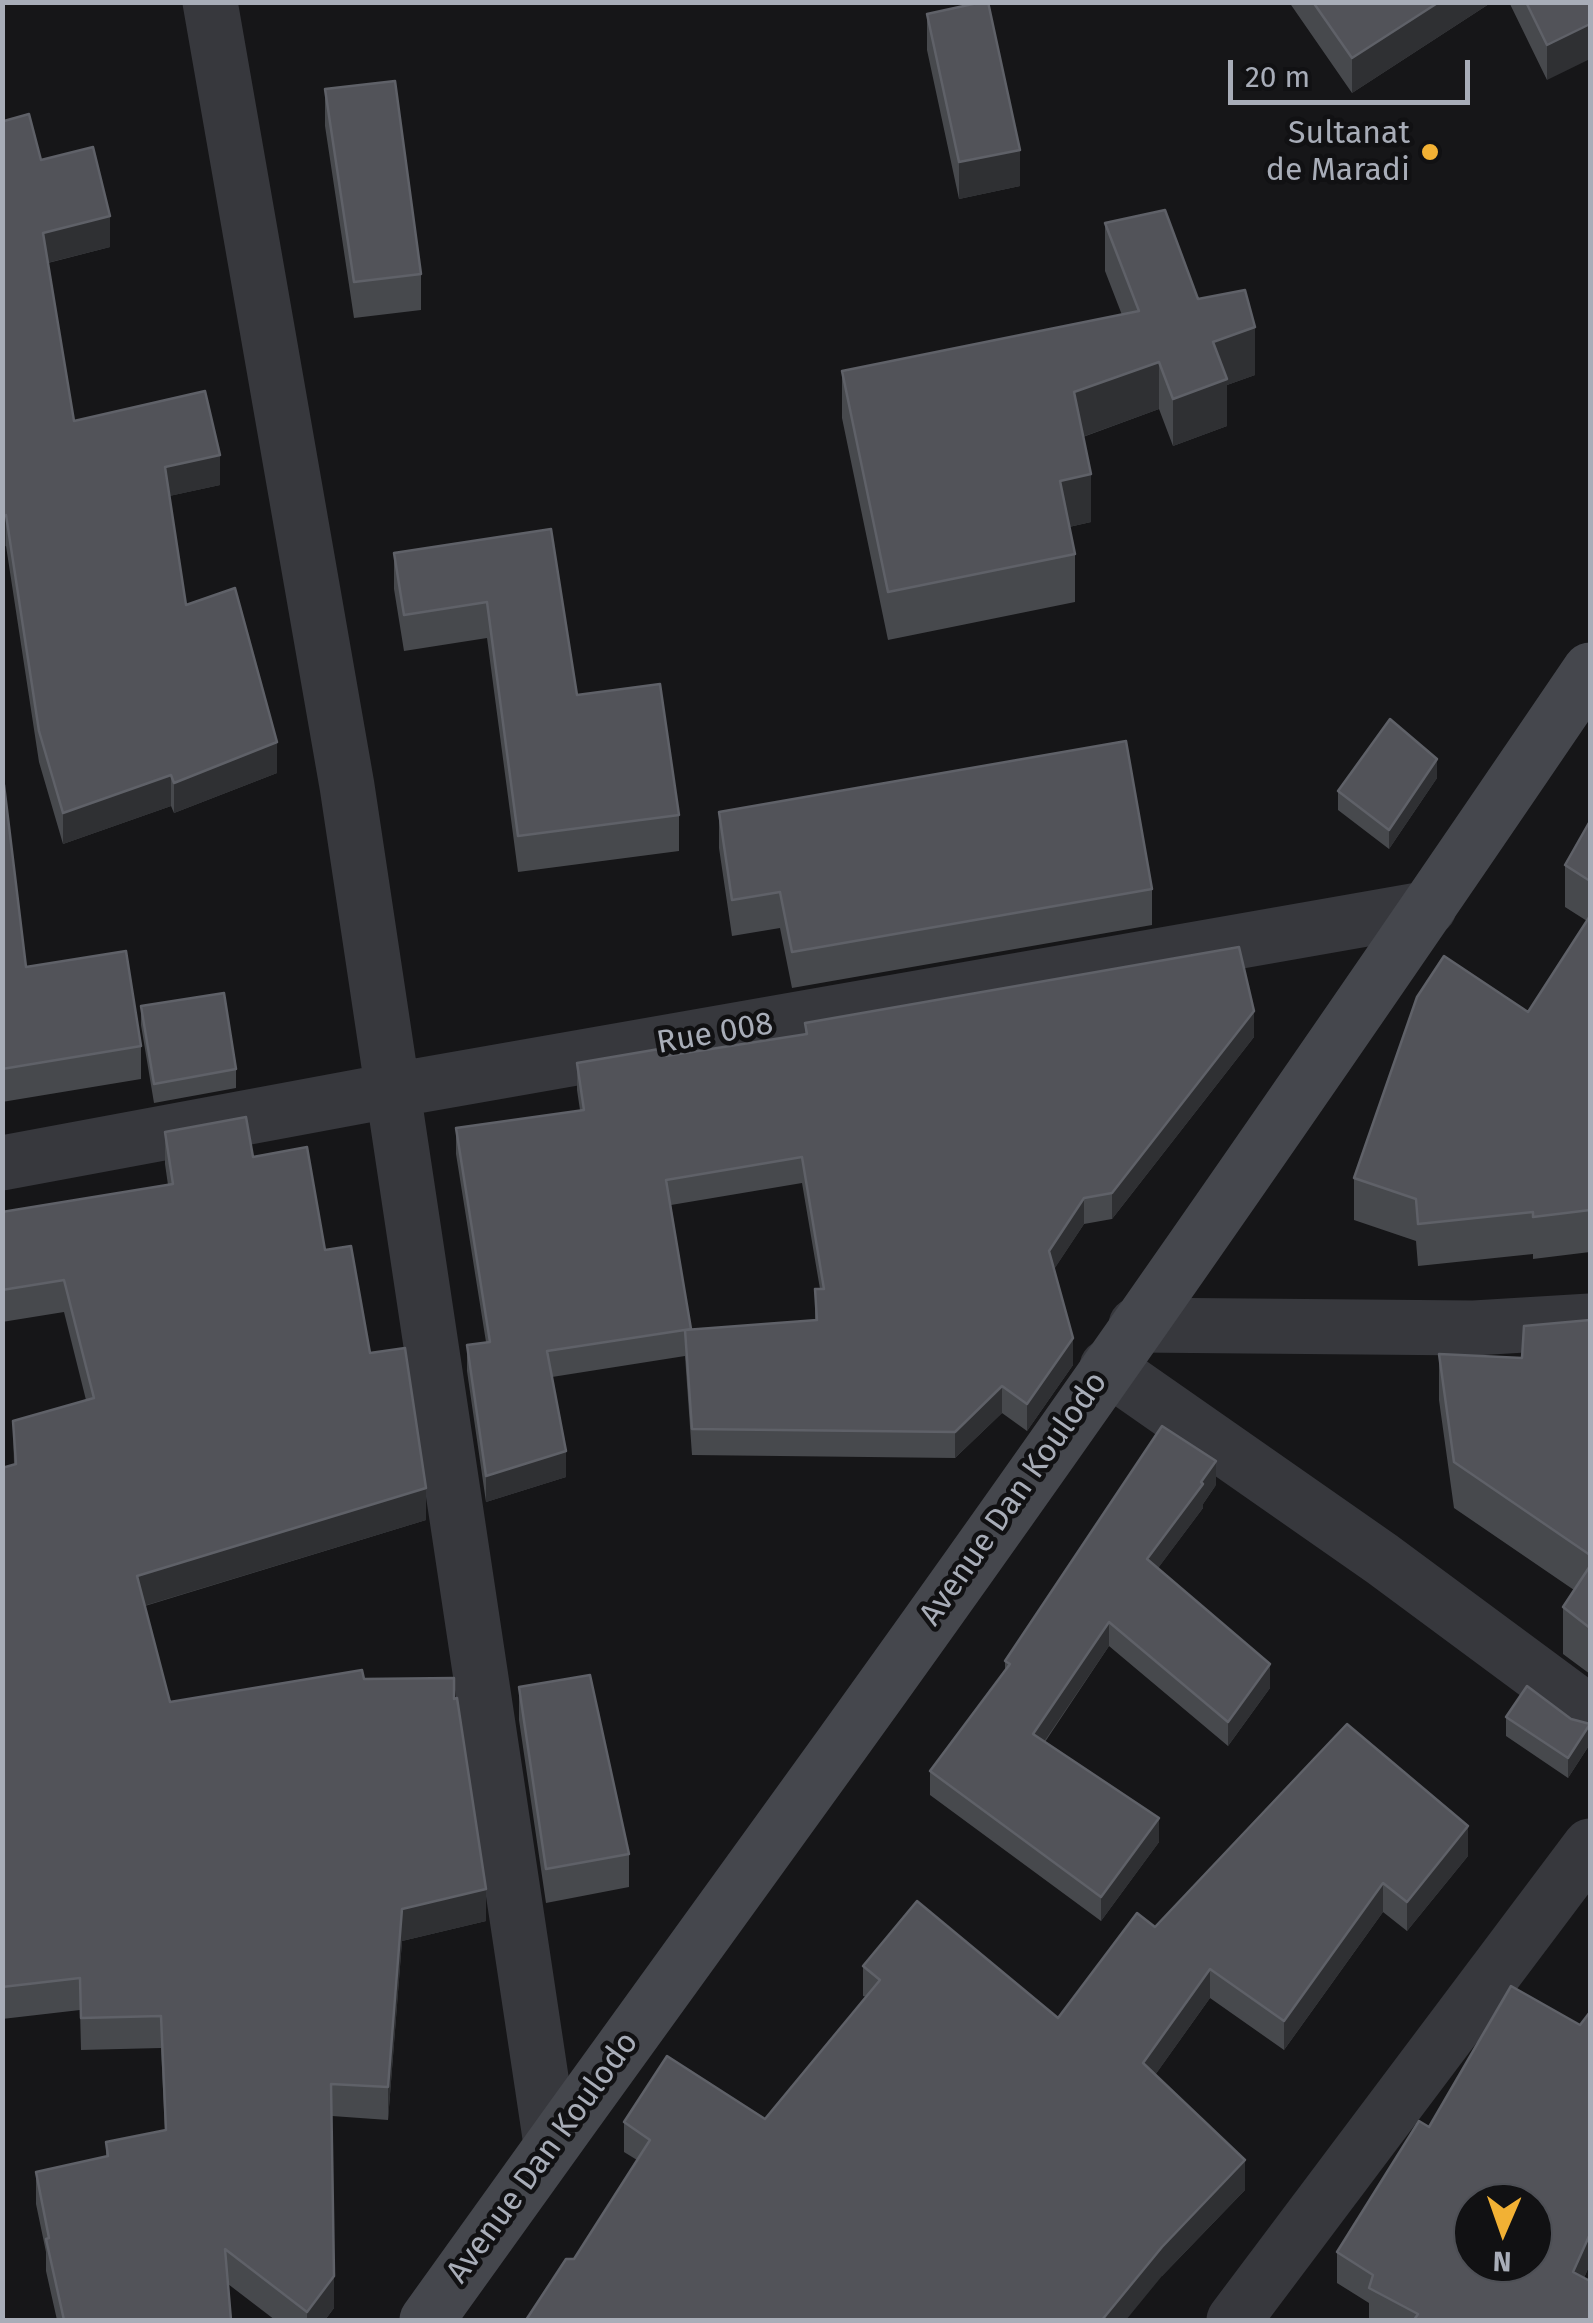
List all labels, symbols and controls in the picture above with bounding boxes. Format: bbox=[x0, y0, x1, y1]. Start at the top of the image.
scale bar bbox=[1233, 40, 1476, 102]
text: 20 m bbox=[1245, 59, 1310, 95]
place label: Sultanat de Maradi bbox=[1266, 115, 1410, 190]
marker: Sultanat de Maradi bbox=[1419, 141, 1441, 163]
street label: Rue 008 bbox=[654, 1005, 776, 1063]
street label: Avenue Dan Koulodo bbox=[912, 1365, 1116, 1633]
street label: Avenue Dan Koulodo bbox=[439, 2025, 647, 2291]
north arrow bbox=[1453, 2183, 1553, 2283]
text: N bbox=[1492, 2245, 1512, 2278]

